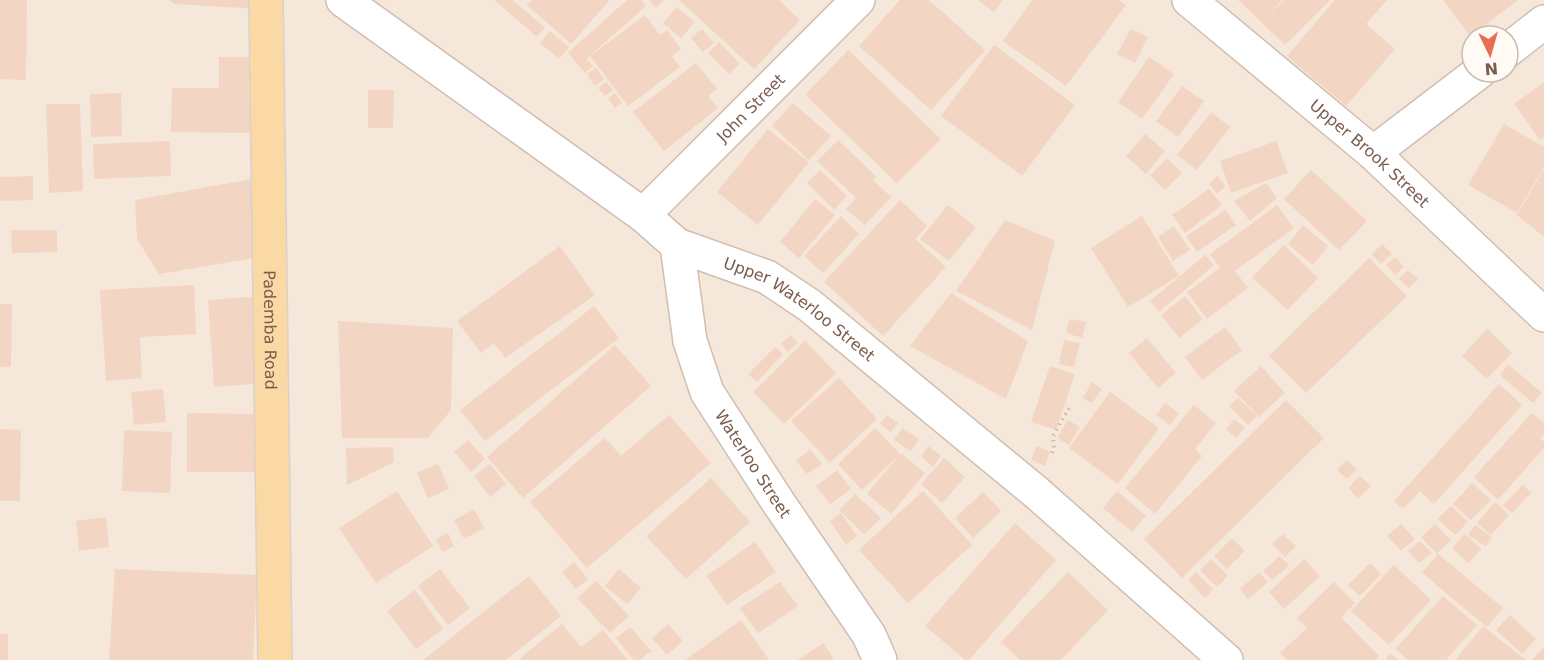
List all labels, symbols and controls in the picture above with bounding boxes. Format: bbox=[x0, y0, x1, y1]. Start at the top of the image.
north arrow bbox=[1460, 24, 1520, 84]
text: N bbox=[1484, 58, 1499, 78]
street label: John Street bbox=[712, 70, 789, 147]
street label: Upper Brook Street bbox=[1306, 96, 1433, 211]
street label: Upper Waterloo Street bbox=[721, 253, 879, 365]
street label: Pademba Road bbox=[260, 270, 280, 390]
street label: Waterloo Street bbox=[711, 406, 795, 522]

